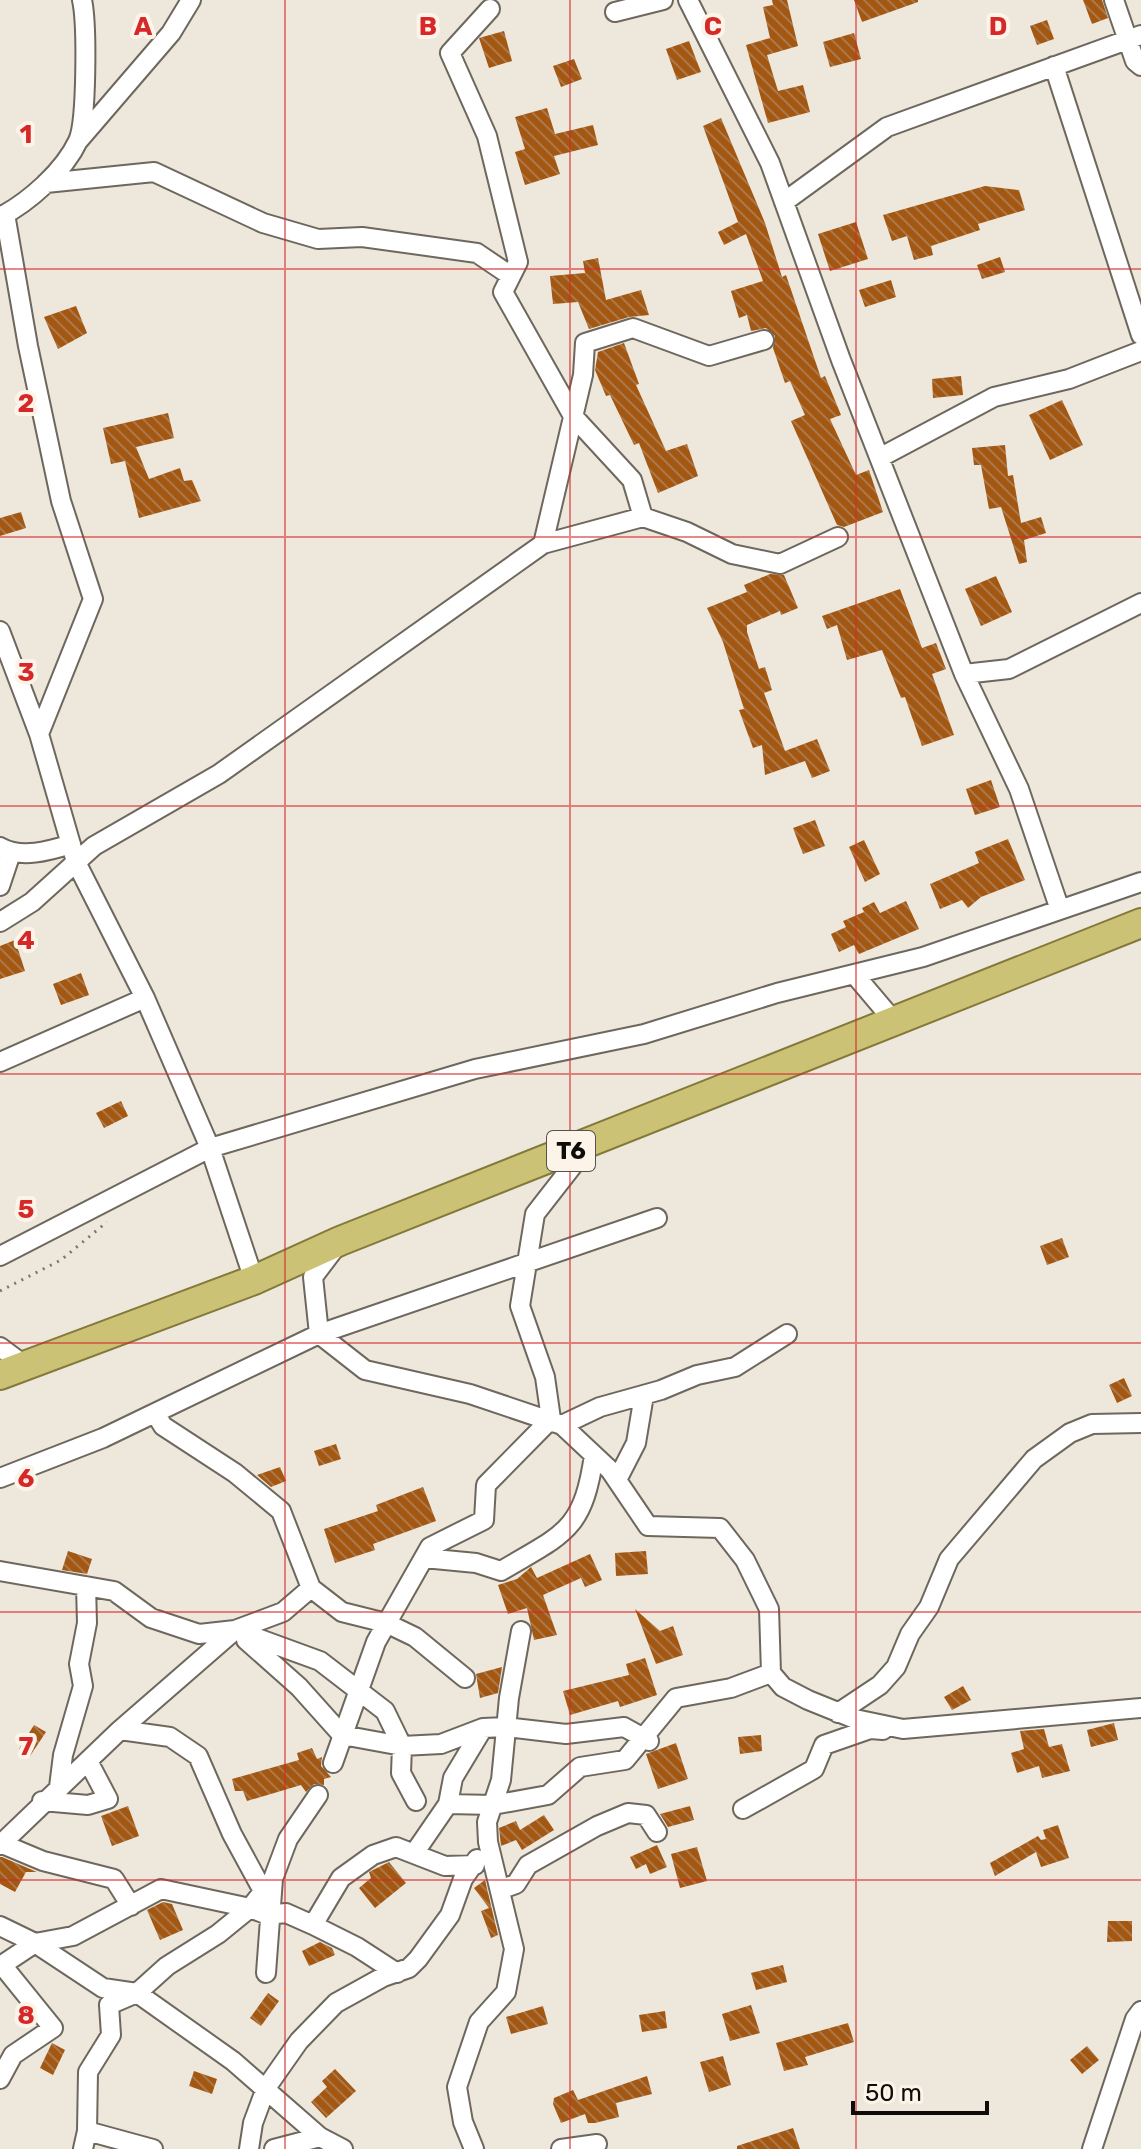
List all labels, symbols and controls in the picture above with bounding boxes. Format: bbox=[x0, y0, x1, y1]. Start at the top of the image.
text: A bbox=[134, 11, 153, 42]
text: B bbox=[419, 11, 437, 42]
text: C bbox=[704, 11, 722, 42]
text: D bbox=[989, 11, 1007, 42]
text: 1 bbox=[20, 119, 32, 150]
text: 2 bbox=[18, 388, 34, 419]
text: 3 bbox=[17, 657, 35, 688]
text: 4 bbox=[17, 925, 35, 956]
road number: T6 bbox=[547, 1131, 595, 1171]
text: 5 bbox=[18, 1194, 34, 1225]
text: 6 bbox=[18, 1463, 35, 1494]
text: 7 bbox=[19, 1731, 34, 1762]
text: 8 bbox=[17, 2000, 35, 2031]
scale bar bbox=[853, 2065, 987, 2115]
text: 50 m bbox=[865, 2079, 922, 2107]

